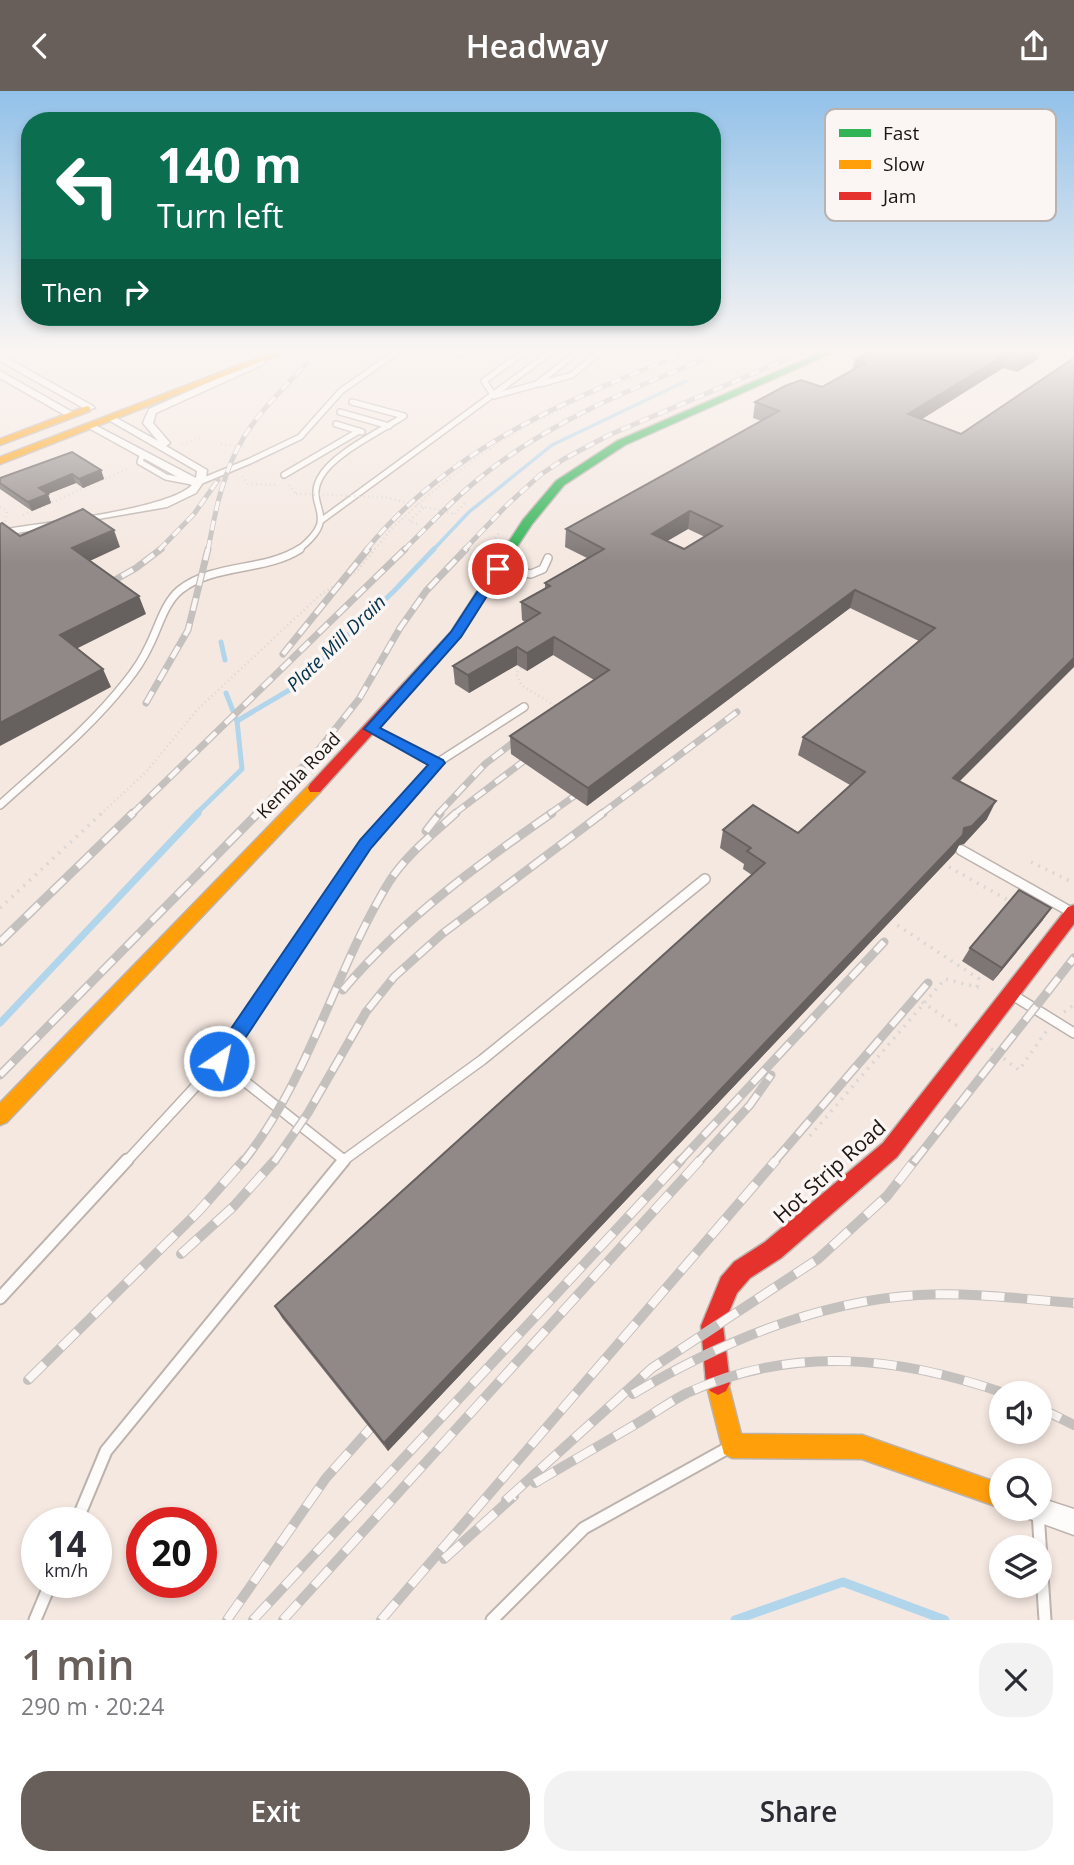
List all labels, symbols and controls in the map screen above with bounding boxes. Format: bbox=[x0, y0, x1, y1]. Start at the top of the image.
text: Headway bbox=[466, 24, 608, 67]
icon: back bbox=[21, 27, 59, 65]
icon: share bbox=[1015, 27, 1053, 65]
legend bbox=[825, 109, 1056, 221]
text: Fast bbox=[883, 120, 919, 146]
text: 140 m bbox=[157, 131, 302, 197]
icon: left bbox=[42, 140, 133, 231]
text: Slow bbox=[883, 151, 925, 177]
text: Jam bbox=[881, 183, 916, 209]
text: Turn left bbox=[157, 194, 283, 237]
icon: right bbox=[117, 273, 155, 311]
text: Then bbox=[42, 274, 103, 310]
pin bbox=[468, 539, 528, 599]
icon: arrive bbox=[479, 550, 517, 588]
water label: Plate Mill Drain bbox=[281, 589, 391, 697]
street label: Kembla Road bbox=[251, 727, 345, 823]
position arrow bbox=[182, 1024, 256, 1098]
street label: Hot Strip Road bbox=[767, 1113, 891, 1229]
map controls bbox=[989, 1381, 1052, 1598]
button: sound bbox=[989, 1381, 1052, 1444]
button: search bbox=[989, 1458, 1052, 1521]
speed limit sign: 20 bbox=[126, 1507, 217, 1598]
text: 14 bbox=[46, 1520, 87, 1567]
button: layers bbox=[989, 1535, 1052, 1598]
text: km/h bbox=[45, 1558, 88, 1582]
text: 1 min bbox=[21, 1635, 134, 1692]
button: close bbox=[979, 1643, 1053, 1717]
text: 290 m · 20:24 bbox=[21, 1690, 164, 1722]
button: Exit bbox=[21, 1771, 530, 1851]
button: Share bbox=[544, 1771, 1053, 1851]

